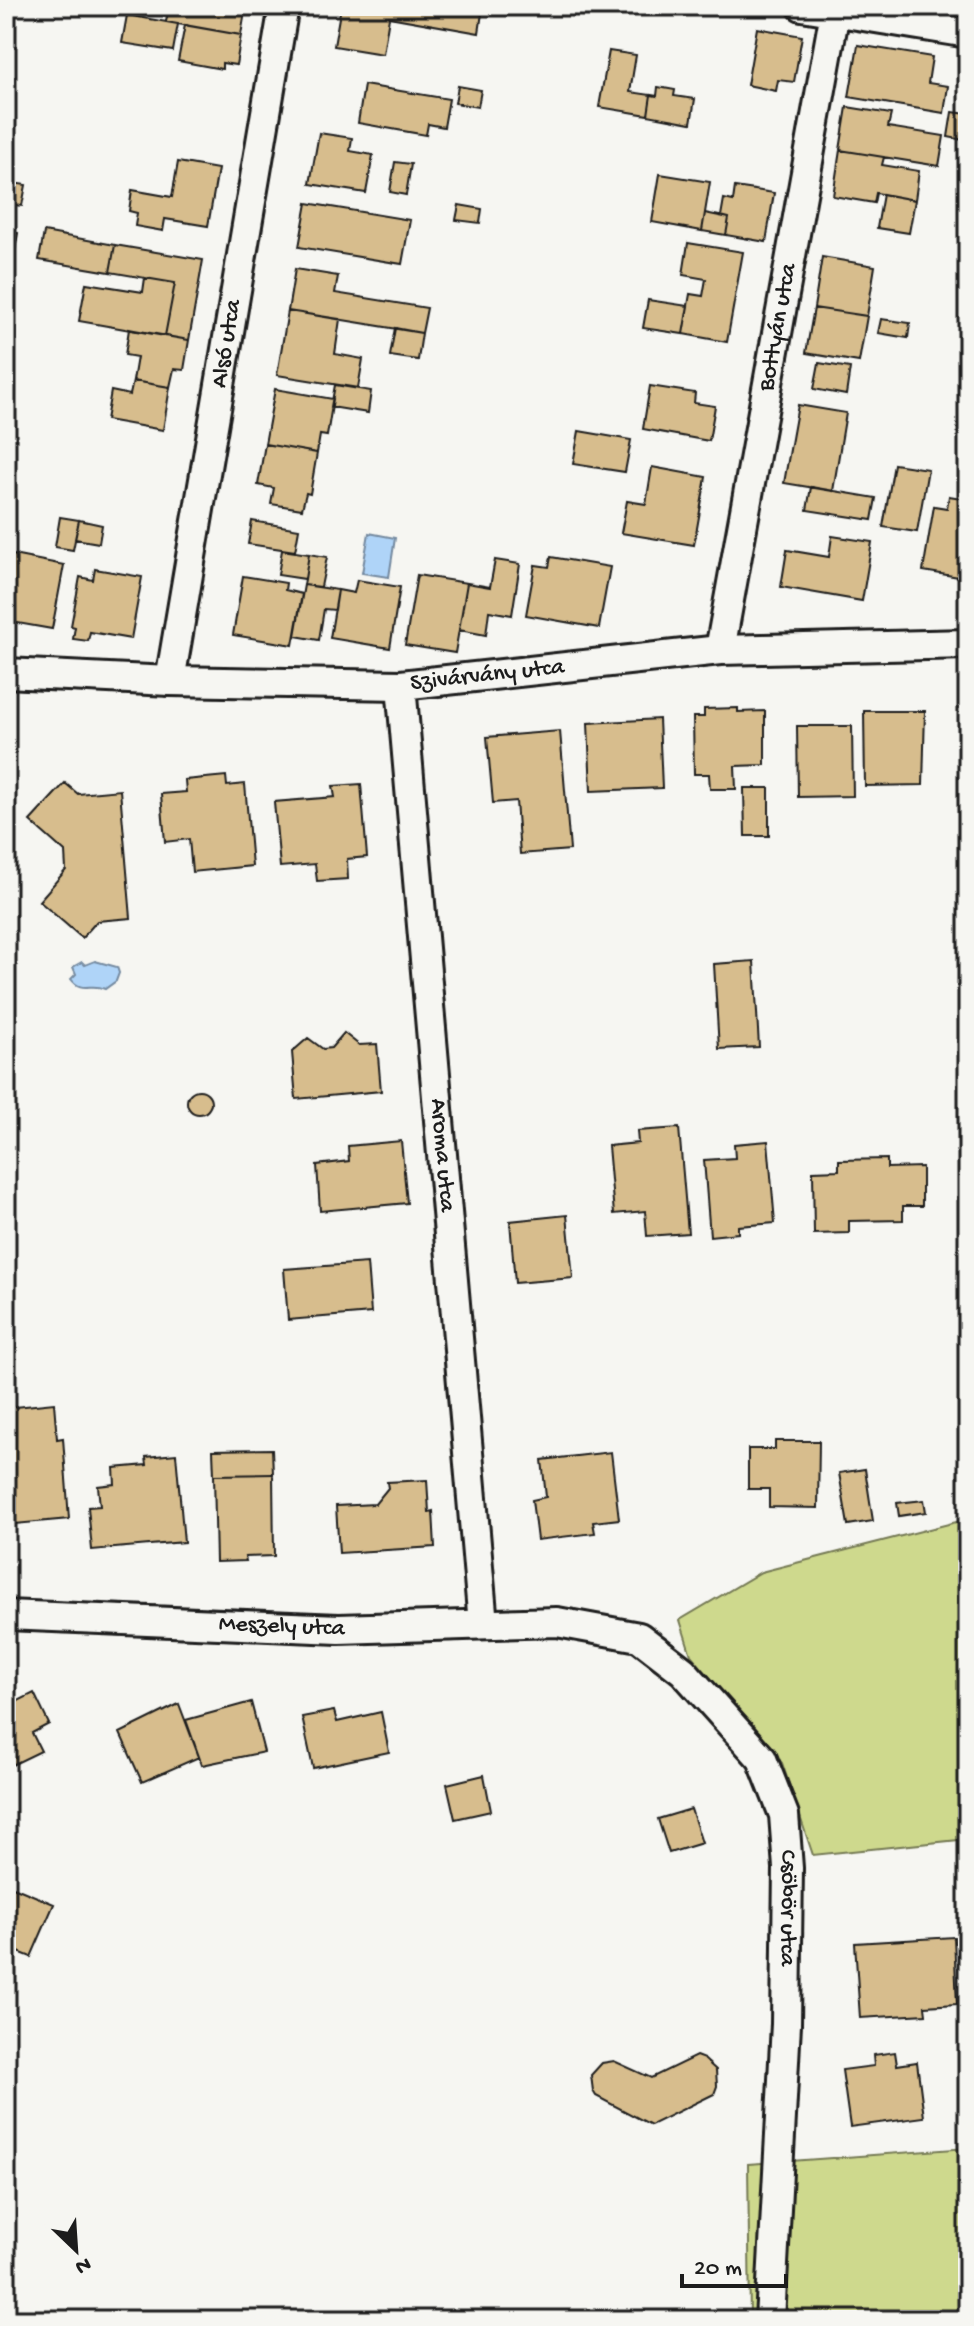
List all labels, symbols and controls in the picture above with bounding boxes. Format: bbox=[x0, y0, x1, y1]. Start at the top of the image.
street label: Bottyán utca bbox=[752, 260, 804, 394]
street label: Alsó utca bbox=[205, 297, 249, 390]
street label: Szivárvány utca bbox=[409, 653, 566, 698]
street label: Aroma utca bbox=[423, 1097, 462, 1214]
street label: Meszely utca bbox=[218, 1609, 346, 1644]
street label: Csöbör utca bbox=[772, 1849, 803, 1967]
north arrow bbox=[36, 2210, 116, 2290]
scale bar bbox=[682, 2238, 786, 2288]
text: N bbox=[71, 2250, 95, 2279]
text: 20 m bbox=[694, 2255, 742, 2284]

